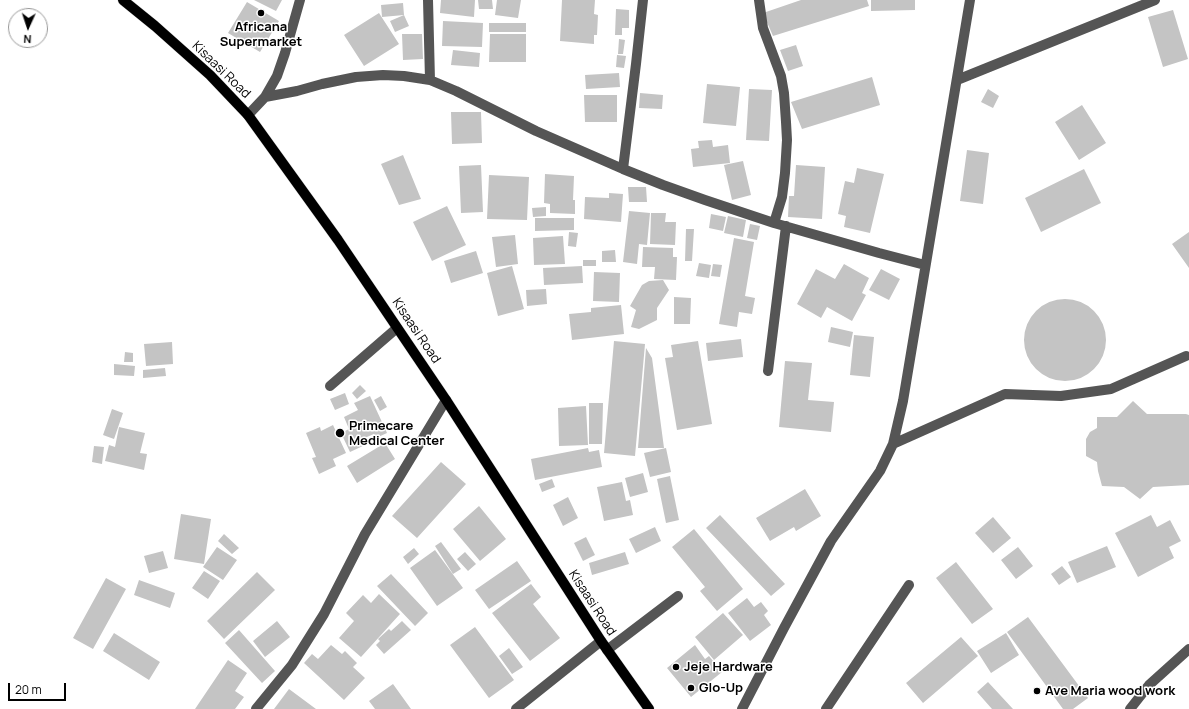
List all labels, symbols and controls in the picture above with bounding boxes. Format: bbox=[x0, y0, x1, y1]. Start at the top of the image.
north arrow bbox=[8, 8, 48, 48]
marker: Africana Supermarket bbox=[256, 8, 266, 18]
place label: Africana Supermarket bbox=[220, 19, 302, 50]
text: N bbox=[23, 32, 32, 47]
street label: Kisaasi Road bbox=[189, 38, 253, 102]
street label: Kisaasi Road bbox=[388, 295, 444, 367]
place label: Primecare Medical Center bbox=[349, 418, 444, 449]
marker: Primecare Medical Center bbox=[334, 427, 346, 439]
street label: Kisaasi Road bbox=[565, 567, 619, 639]
place label: Jeje Hardware bbox=[684, 659, 773, 675]
marker: Jeje Hardware bbox=[671, 662, 681, 672]
scale bar bbox=[10, 675, 68, 701]
place label: Glo-Up bbox=[699, 680, 743, 696]
text: 20 m bbox=[15, 681, 42, 698]
marker: Glo-Up bbox=[686, 683, 696, 693]
place label: Ave Maria wood work bbox=[1045, 683, 1175, 699]
marker: Ave Maria wood work bbox=[1032, 686, 1042, 696]

